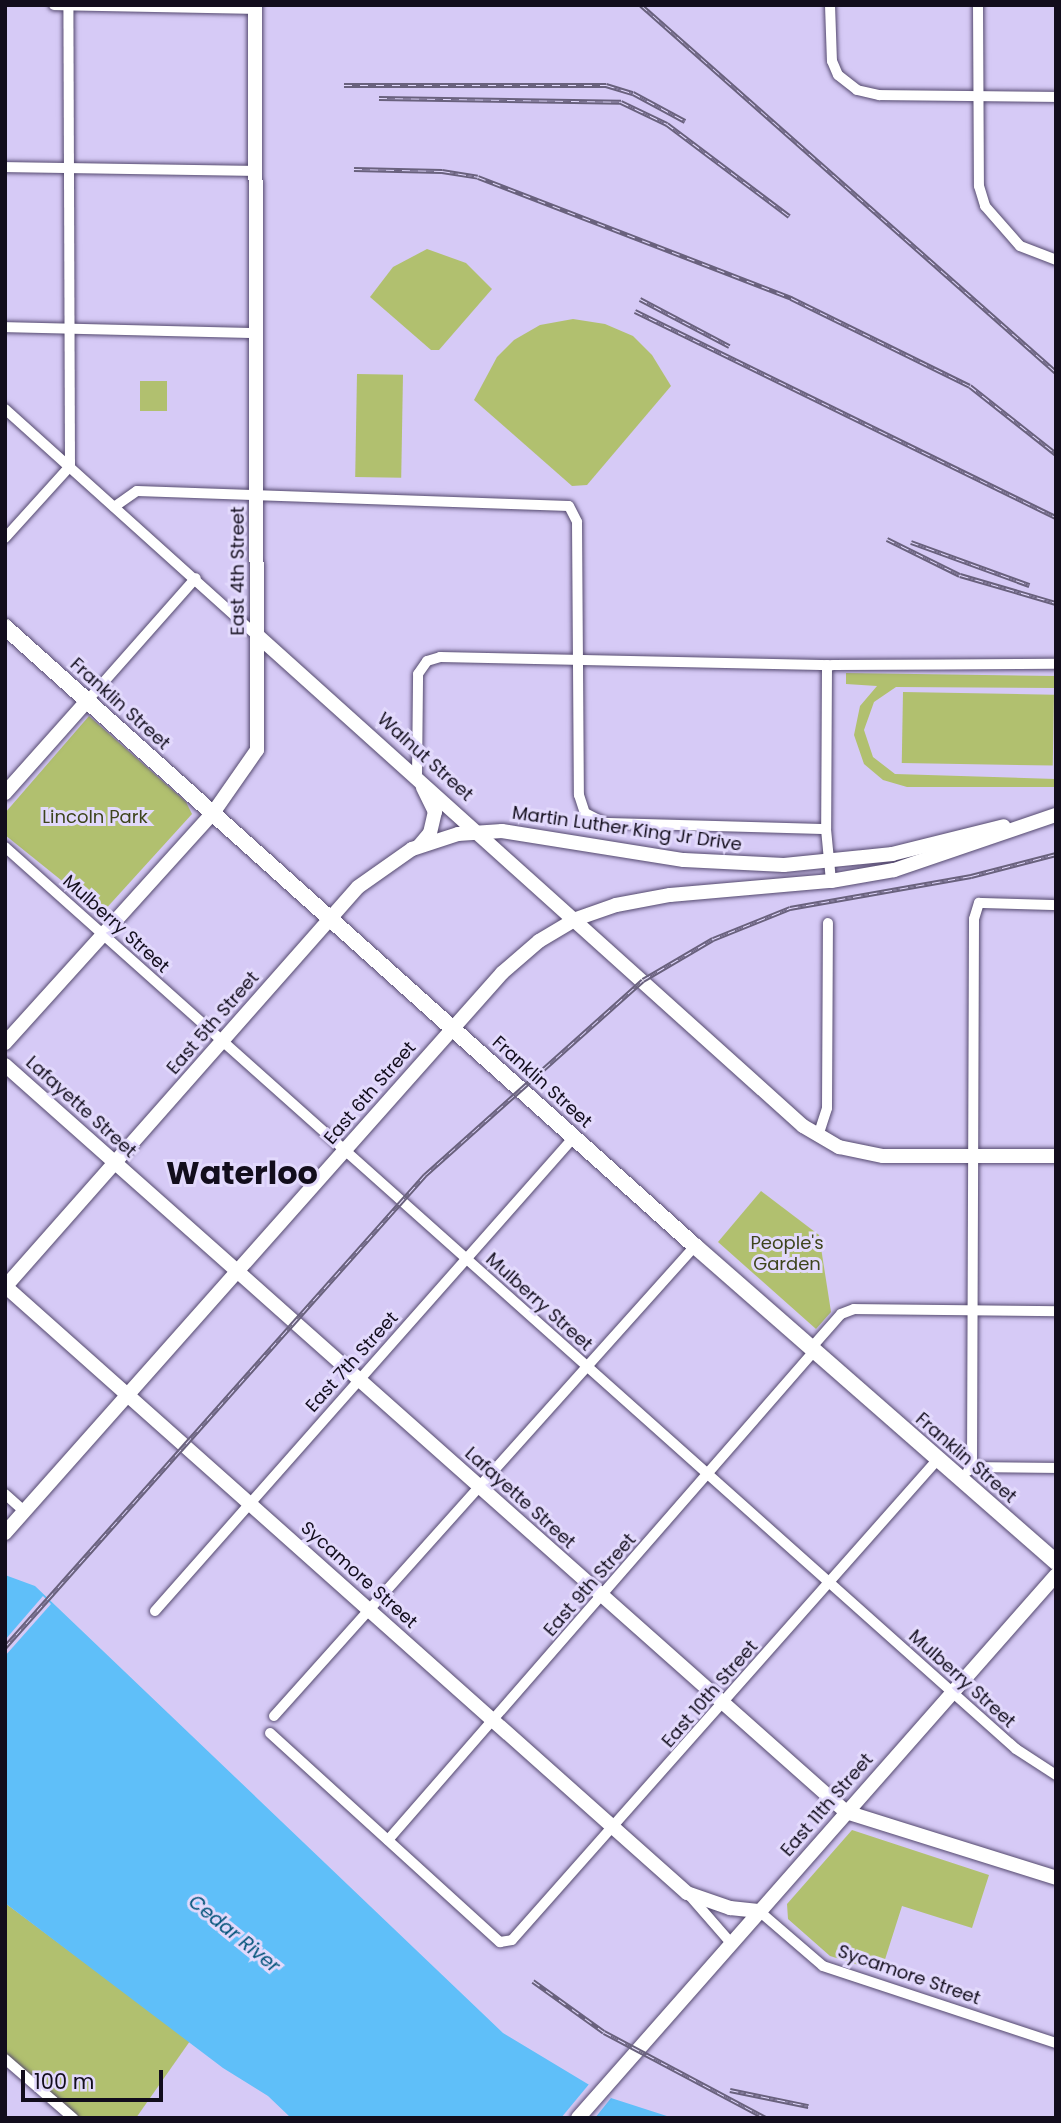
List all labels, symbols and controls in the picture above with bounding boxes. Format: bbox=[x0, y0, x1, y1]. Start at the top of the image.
street label: East 4th Street bbox=[227, 506, 249, 636]
street label: Franklin Street bbox=[66, 654, 174, 754]
street label: Walnut Street bbox=[373, 708, 477, 806]
street label: Martin Luther King Jr Drive bbox=[511, 802, 743, 856]
park label: Lincoln Park bbox=[42, 806, 148, 828]
street label: Mulberry Street bbox=[58, 871, 174, 977]
street label: East 5th Street bbox=[163, 967, 263, 1079]
street label: Franklin Street bbox=[488, 1032, 596, 1132]
street label: East 6th Street bbox=[319, 1037, 421, 1149]
street label: Lafayette Street bbox=[21, 1052, 141, 1162]
district label: Waterloo bbox=[166, 1154, 318, 1192]
park label: People's Garden bbox=[750, 1233, 824, 1276]
street label: Mulberry Street bbox=[481, 1249, 597, 1355]
street label: East 7th Street bbox=[301, 1307, 403, 1417]
street label: Franklin Street bbox=[911, 1408, 1021, 1508]
street label: Lafayette Street bbox=[460, 1443, 580, 1553]
street label: Sycamore Street bbox=[296, 1517, 422, 1633]
street label: East 9th Street bbox=[540, 1529, 640, 1641]
street label: Mulberry Street bbox=[904, 1626, 1020, 1732]
street label: East 10th Street bbox=[658, 1636, 762, 1752]
street label: East 11th Street bbox=[776, 1749, 878, 1861]
water label: Cedar River bbox=[184, 1890, 284, 1978]
street label: Sycamore Street bbox=[835, 1940, 983, 2010]
scale bar bbox=[24, 2056, 166, 2100]
text: 100 m bbox=[34, 2067, 94, 2096]

